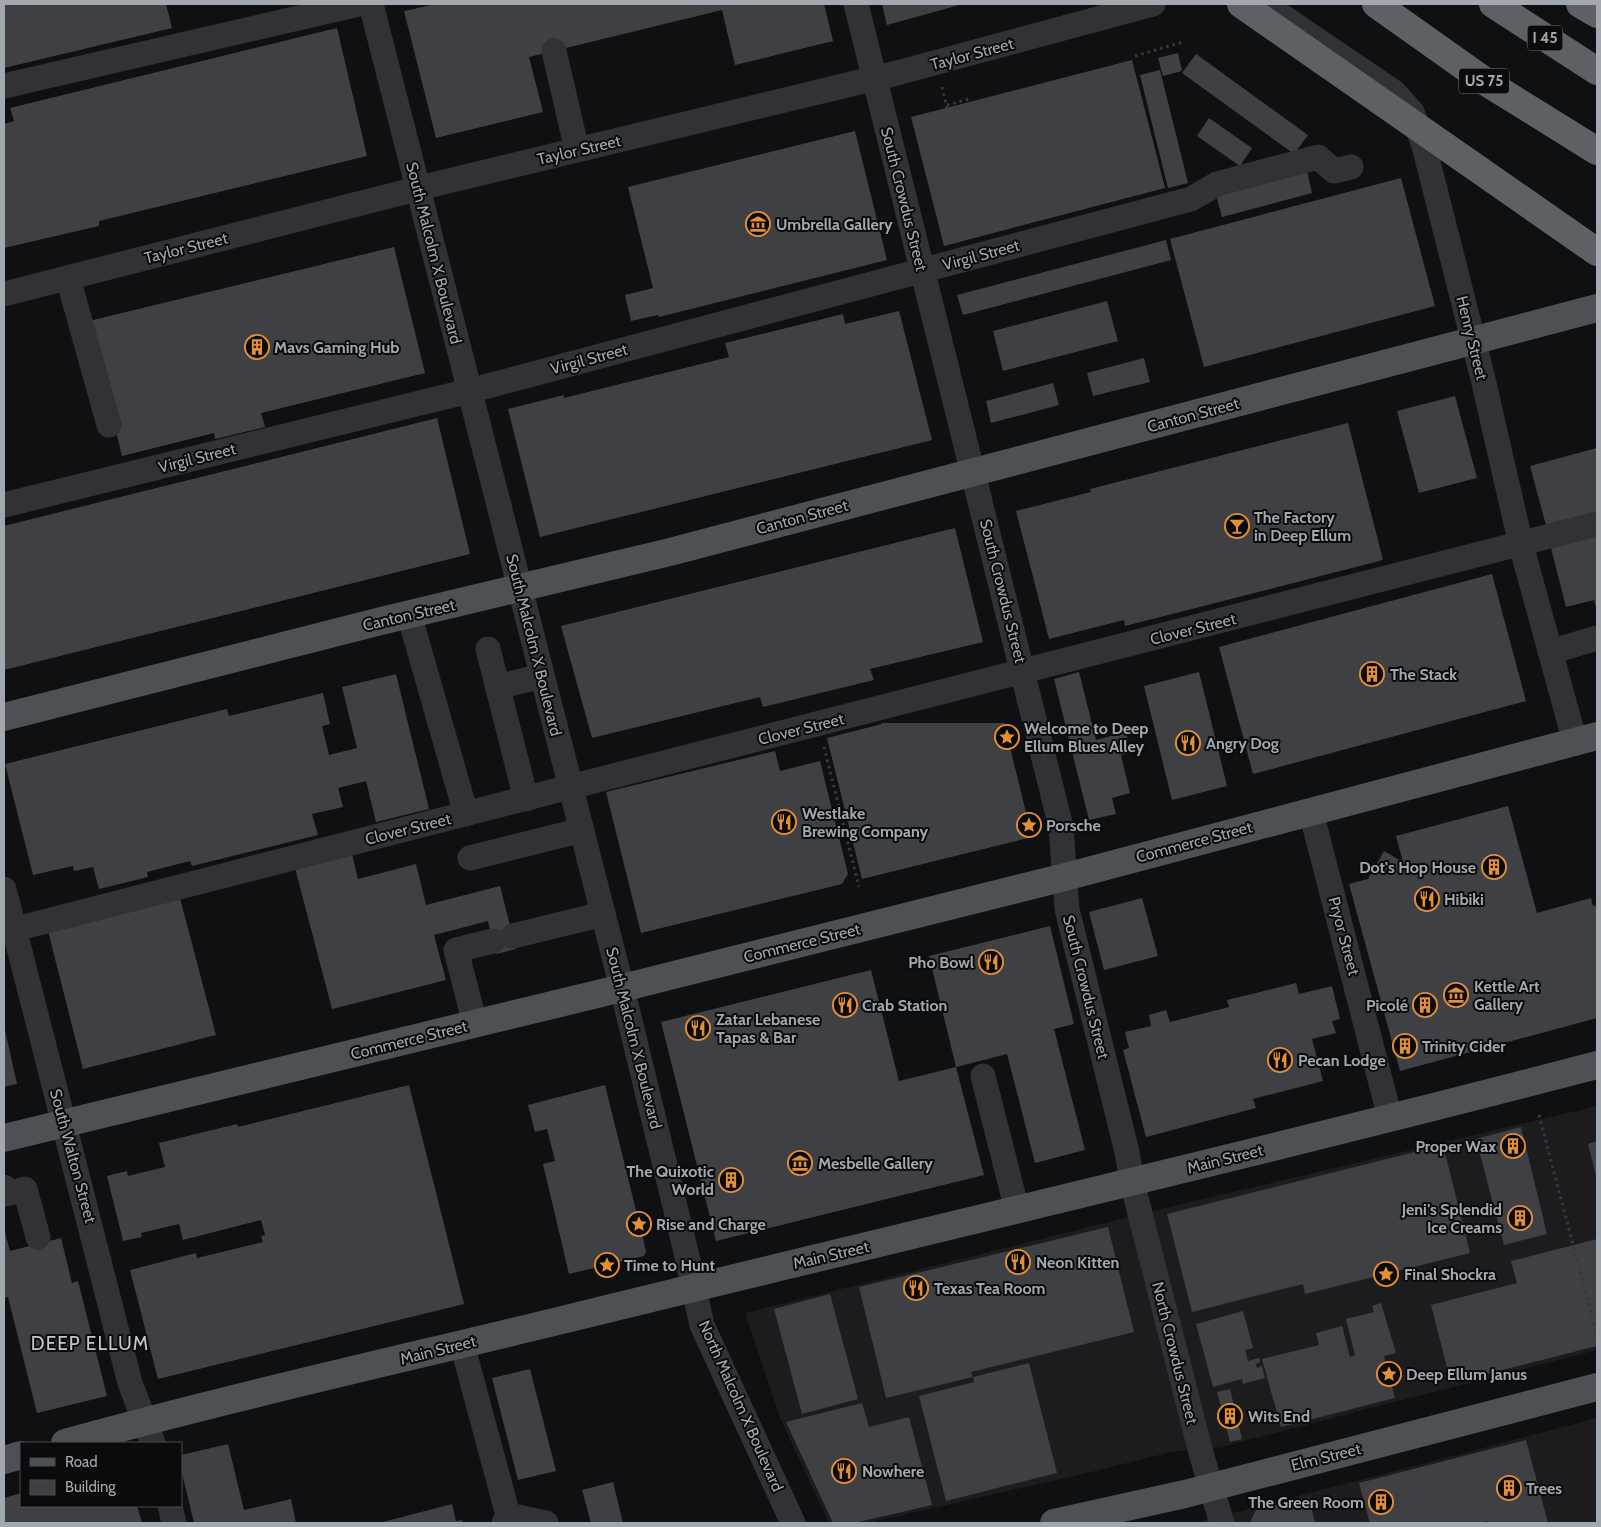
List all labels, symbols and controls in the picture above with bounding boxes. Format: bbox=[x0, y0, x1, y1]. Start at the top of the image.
road number: I 45 bbox=[1528, 26, 1562, 50]
street label: Taylor Street bbox=[928, 34, 1016, 74]
road number: US 75 bbox=[1459, 68, 1509, 94]
street label: South Crowdus Street bbox=[877, 125, 931, 274]
street label: Taylor Street bbox=[535, 131, 623, 169]
street label: South Malcolm X Boulevard bbox=[402, 160, 466, 346]
museum icon: Umbrella Gallery bbox=[745, 211, 771, 237]
place label: Umbrella Gallery bbox=[776, 215, 893, 234]
street label: Taylor Street bbox=[142, 228, 230, 268]
street label: Virgil Street bbox=[940, 235, 1022, 274]
street label: Henry Street bbox=[1452, 294, 1492, 383]
building icon: Mavs Gaming Hub bbox=[244, 334, 270, 360]
place label: Mavs Gaming Hub bbox=[274, 338, 399, 357]
street label: Virgil Street bbox=[548, 339, 630, 378]
street label: Canton Street bbox=[1145, 393, 1242, 436]
street label: Virgil Street bbox=[156, 439, 238, 477]
street label: Canton Street bbox=[754, 495, 851, 538]
place label: The Factory in Deep Ellum bbox=[1254, 508, 1351, 545]
bar icon: The Factory in Deep Ellum bbox=[1224, 513, 1250, 539]
street label: South Crowdus Street bbox=[976, 517, 1030, 666]
street label: South Malcolm X Boulevard bbox=[502, 552, 566, 738]
street label: Canton Street bbox=[361, 595, 458, 635]
street label: Clover Street bbox=[1148, 609, 1239, 649]
building icon: The Stack bbox=[1359, 661, 1385, 687]
place label: The Stack bbox=[1390, 665, 1457, 684]
street label: Clover Street bbox=[756, 709, 847, 749]
place label: Welcome to Deep Ellum Blues Alley bbox=[1024, 719, 1149, 756]
place icon: Welcome to Deep Ellum Blues Alley bbox=[994, 724, 1020, 750]
restaurant icon: Angry Dog bbox=[1175, 730, 1201, 756]
place label: Angry Dog bbox=[1206, 734, 1279, 753]
place label: Westlake Brewing Company bbox=[802, 804, 929, 841]
street label: Clover Street bbox=[363, 809, 454, 849]
restaurant icon: Westlake Brewing Company bbox=[771, 809, 797, 835]
place icon: Porsche bbox=[1016, 812, 1042, 838]
place label: Porsche bbox=[1046, 816, 1101, 835]
street label: Commerce Street bbox=[1134, 817, 1255, 867]
building icon: Dot's Hop House bbox=[1481, 854, 1507, 880]
place label: Dot's Hop House bbox=[1359, 858, 1476, 877]
restaurant icon: Hibiki bbox=[1414, 886, 1440, 912]
place label: Hibiki bbox=[1444, 890, 1484, 909]
street label: Pryor Street bbox=[1324, 895, 1364, 978]
street label: South Crowdus Street bbox=[1059, 913, 1113, 1062]
street label: Commerce Street bbox=[742, 919, 863, 967]
street label: South Malcolm X Boulevard bbox=[602, 945, 666, 1131]
restaurant icon: Pho Bowl bbox=[978, 949, 1004, 975]
place label: Pho Bowl bbox=[908, 953, 974, 972]
place label: Kettle Art Gallery bbox=[1474, 977, 1540, 1014]
museum icon: Kettle Art Gallery bbox=[1443, 982, 1469, 1008]
restaurant icon: Crab Station bbox=[832, 992, 858, 1018]
building icon: Picolé bbox=[1412, 992, 1438, 1018]
place label: Crab Station bbox=[862, 996, 947, 1015]
place label: Picolé bbox=[1366, 996, 1408, 1015]
place label: Zatar Lebanese Tapas & Bar bbox=[716, 1010, 820, 1047]
restaurant icon: Zatar Lebanese Tapas & Bar bbox=[685, 1015, 711, 1041]
street label: Commerce Street bbox=[349, 1016, 470, 1064]
building icon: Trinity Cider bbox=[1392, 1033, 1418, 1059]
place label: Trinity Cider bbox=[1422, 1037, 1506, 1056]
restaurant icon: Pecan Lodge bbox=[1267, 1047, 1293, 1073]
place label: Pecan Lodge bbox=[1298, 1051, 1386, 1070]
street label: South Walton Street bbox=[46, 1087, 100, 1226]
building icon: Proper Wax bbox=[1500, 1133, 1526, 1159]
place label: Proper Wax bbox=[1415, 1137, 1496, 1156]
street label: Main Street bbox=[1185, 1140, 1266, 1178]
museum icon: Mesbelle Gallery bbox=[787, 1150, 813, 1176]
place label: Mesbelle Gallery bbox=[818, 1154, 933, 1173]
place label: The Quixotic World bbox=[627, 1162, 714, 1199]
building icon: The Quixotic World bbox=[718, 1167, 744, 1193]
place label: Jeni's Splendid Ice Creams bbox=[1401, 1200, 1502, 1237]
building icon: Jeni's Splendid Ice Creams bbox=[1507, 1205, 1533, 1231]
place icon: Rise and Charge bbox=[626, 1211, 652, 1237]
place label: Rise and Charge bbox=[656, 1215, 766, 1234]
street label: Main Street bbox=[791, 1237, 872, 1273]
restaurant icon: Neon Kitten bbox=[1005, 1249, 1031, 1275]
place icon: Time to Hunt bbox=[594, 1252, 620, 1278]
place label: Neon Kitten bbox=[1036, 1253, 1119, 1272]
place label: Time to Hunt bbox=[624, 1256, 716, 1275]
place icon: Final Shockra bbox=[1373, 1261, 1399, 1287]
place label: Final Shockra bbox=[1404, 1265, 1496, 1284]
restaurant icon: Texas Tea Room bbox=[903, 1275, 929, 1301]
place label: Texas Tea Room bbox=[934, 1279, 1046, 1298]
street label: North Crowdus Street bbox=[1148, 1280, 1202, 1427]
street label: North Malcolm X Boulevard bbox=[695, 1318, 787, 1494]
street label: Main Street bbox=[398, 1331, 479, 1369]
district label: DEEP ELLUM bbox=[31, 1332, 149, 1355]
place icon: Deep Ellum Janus bbox=[1376, 1361, 1402, 1387]
place label: Deep Ellum Janus bbox=[1406, 1365, 1527, 1384]
building icon: Wits End bbox=[1217, 1403, 1243, 1429]
place label: Wits End bbox=[1248, 1407, 1310, 1426]
street label: Elm Street bbox=[1289, 1439, 1364, 1475]
legend bbox=[20, 1442, 182, 1507]
text: Road bbox=[65, 1453, 98, 1471]
restaurant icon: Nowhere bbox=[831, 1458, 857, 1484]
place label: Nowhere bbox=[862, 1462, 924, 1481]
building icon: Trees bbox=[1496, 1475, 1522, 1501]
text: Building bbox=[65, 1478, 116, 1496]
place label: Trees bbox=[1526, 1479, 1562, 1498]
building icon: The Green Room bbox=[1368, 1489, 1394, 1515]
place label: The Green Room bbox=[1248, 1493, 1364, 1512]

